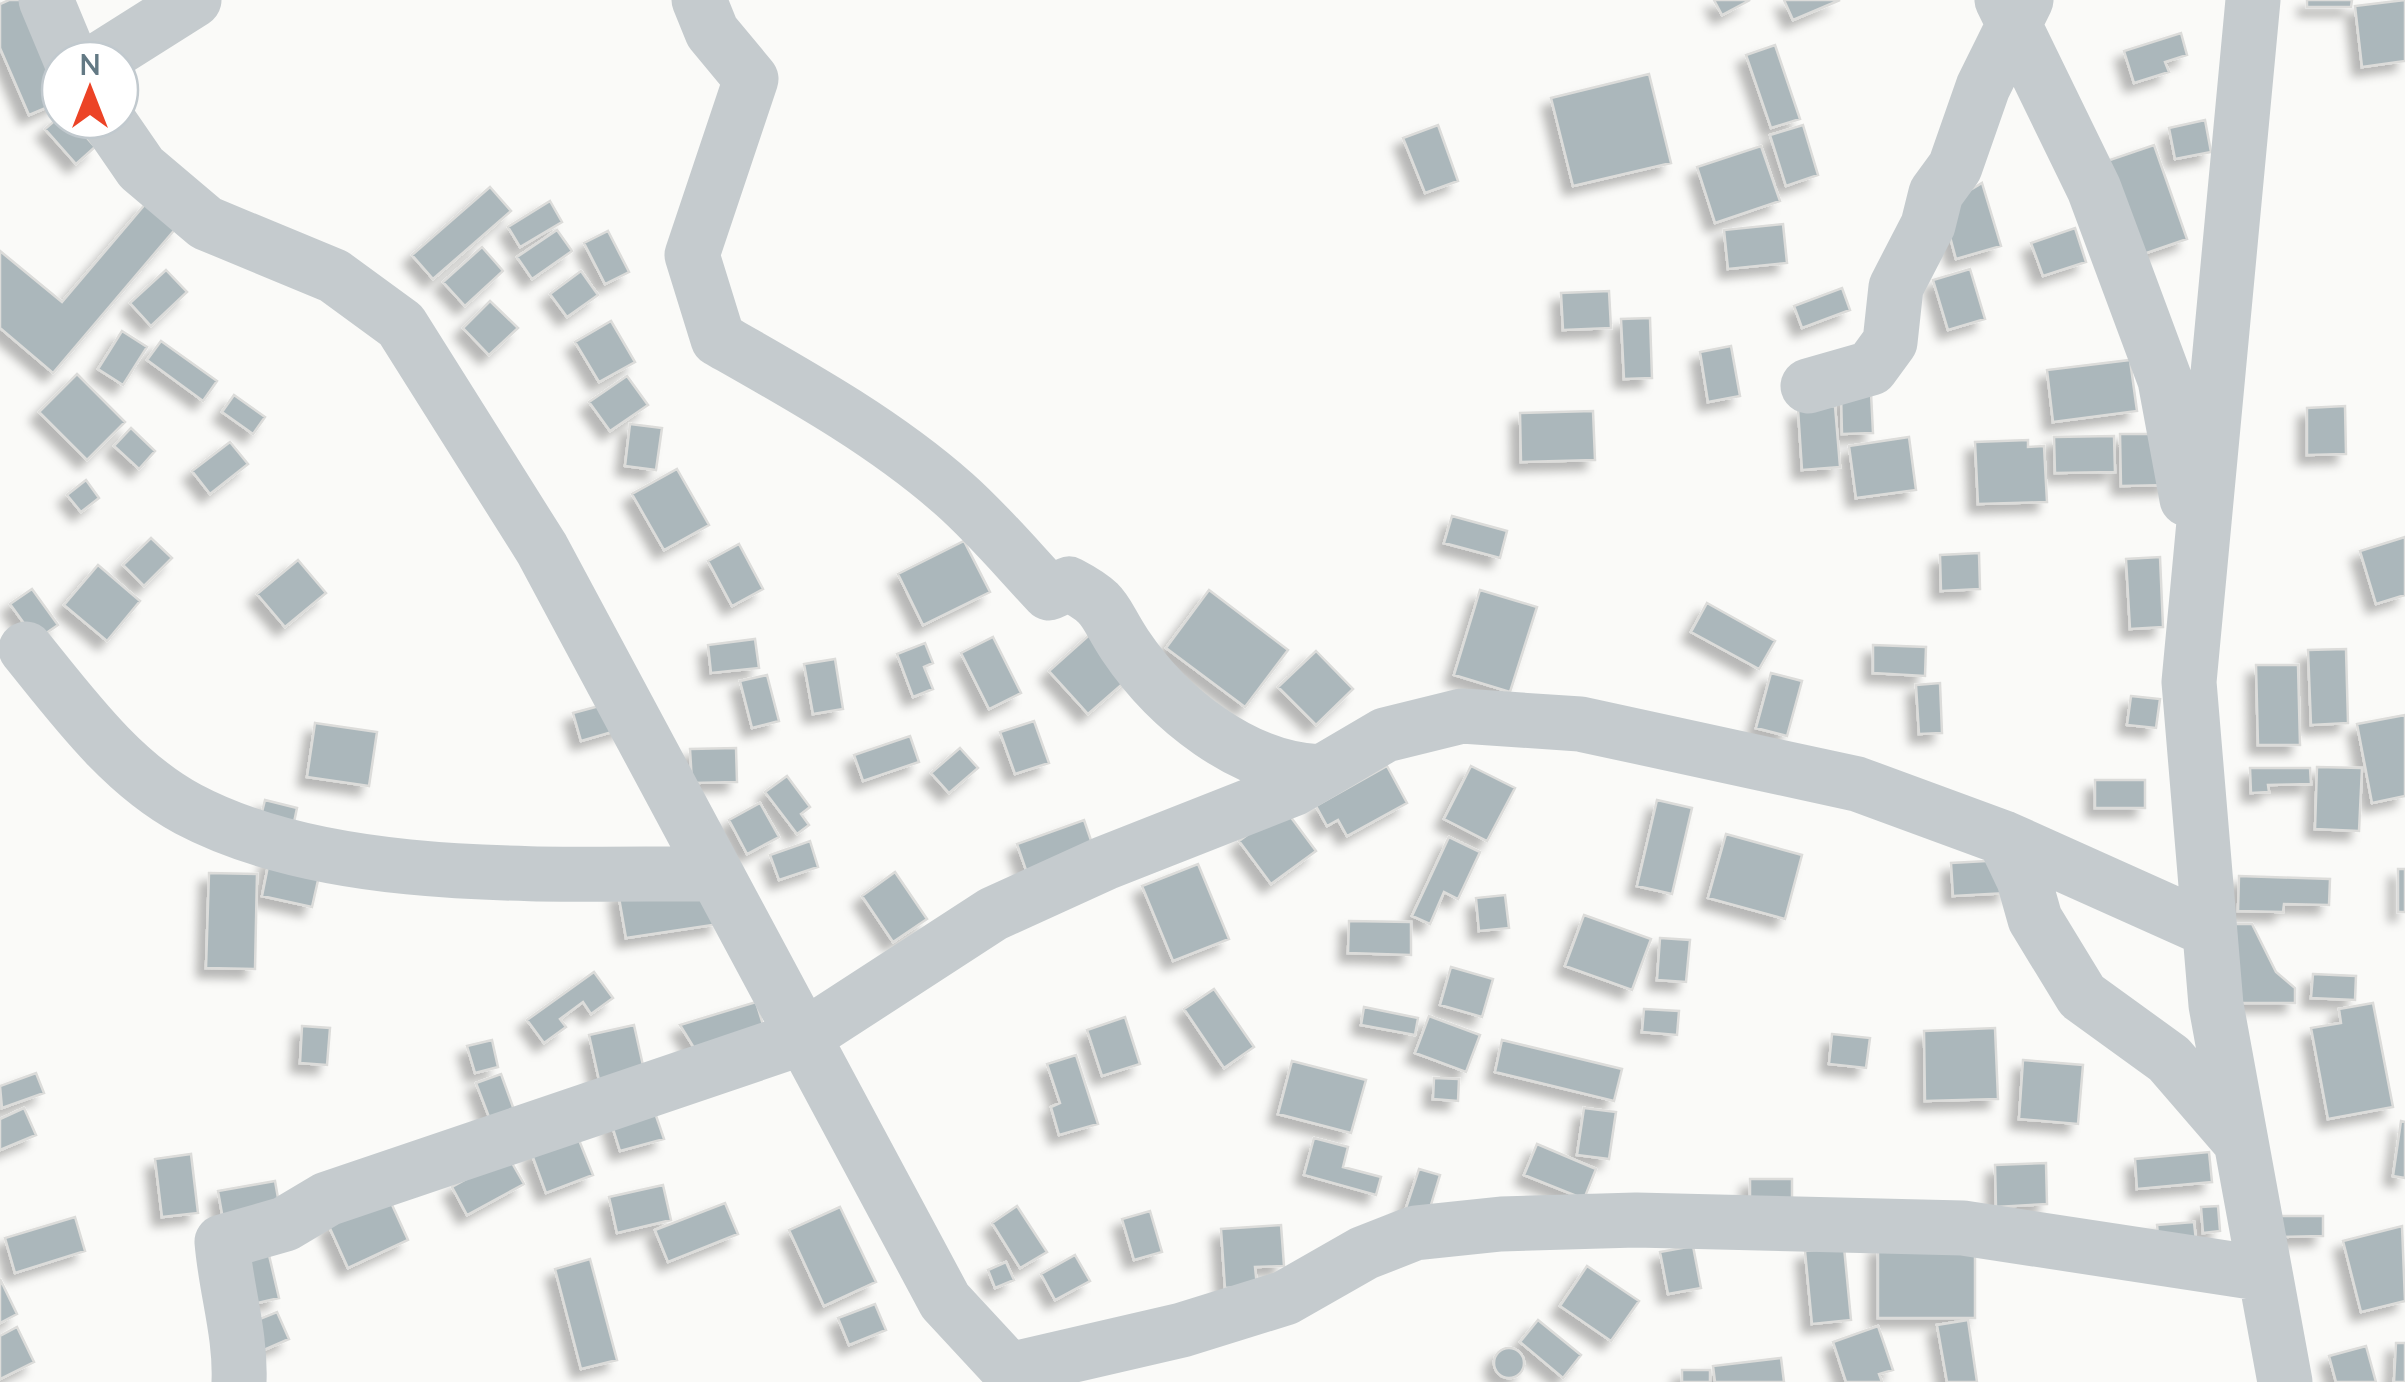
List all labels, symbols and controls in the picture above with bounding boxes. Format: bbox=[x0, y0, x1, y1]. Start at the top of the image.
north arrow bbox=[40, 40, 140, 140]
text: N bbox=[79, 47, 101, 82]

